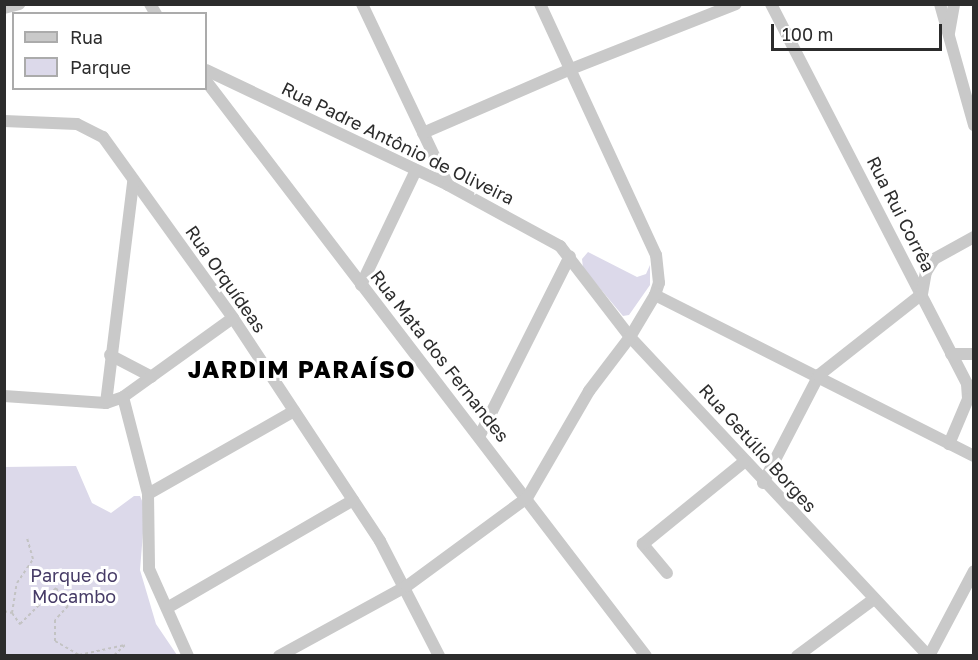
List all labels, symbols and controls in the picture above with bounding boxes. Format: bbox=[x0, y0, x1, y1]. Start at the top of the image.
legend bbox=[12, 12, 207, 90]
scale bar bbox=[774, 12, 945, 50]
text: 100 m bbox=[782, 23, 833, 45]
text: Rua bbox=[70, 26, 103, 48]
text: Parque bbox=[70, 56, 131, 78]
street label: Rua Padre Antônio de Oliveira bbox=[278, 77, 518, 209]
street label: Rua Rui Corrêa bbox=[863, 152, 939, 276]
street label: Rua Orquídeas bbox=[181, 221, 271, 337]
street label: Rua Mata dos Fernandes bbox=[366, 266, 514, 446]
district label: JARDIM PARAÍSO bbox=[188, 355, 416, 383]
street label: Rua Getúlio Borges bbox=[695, 379, 821, 517]
park label: Parque do Mocambo bbox=[30, 565, 118, 608]

